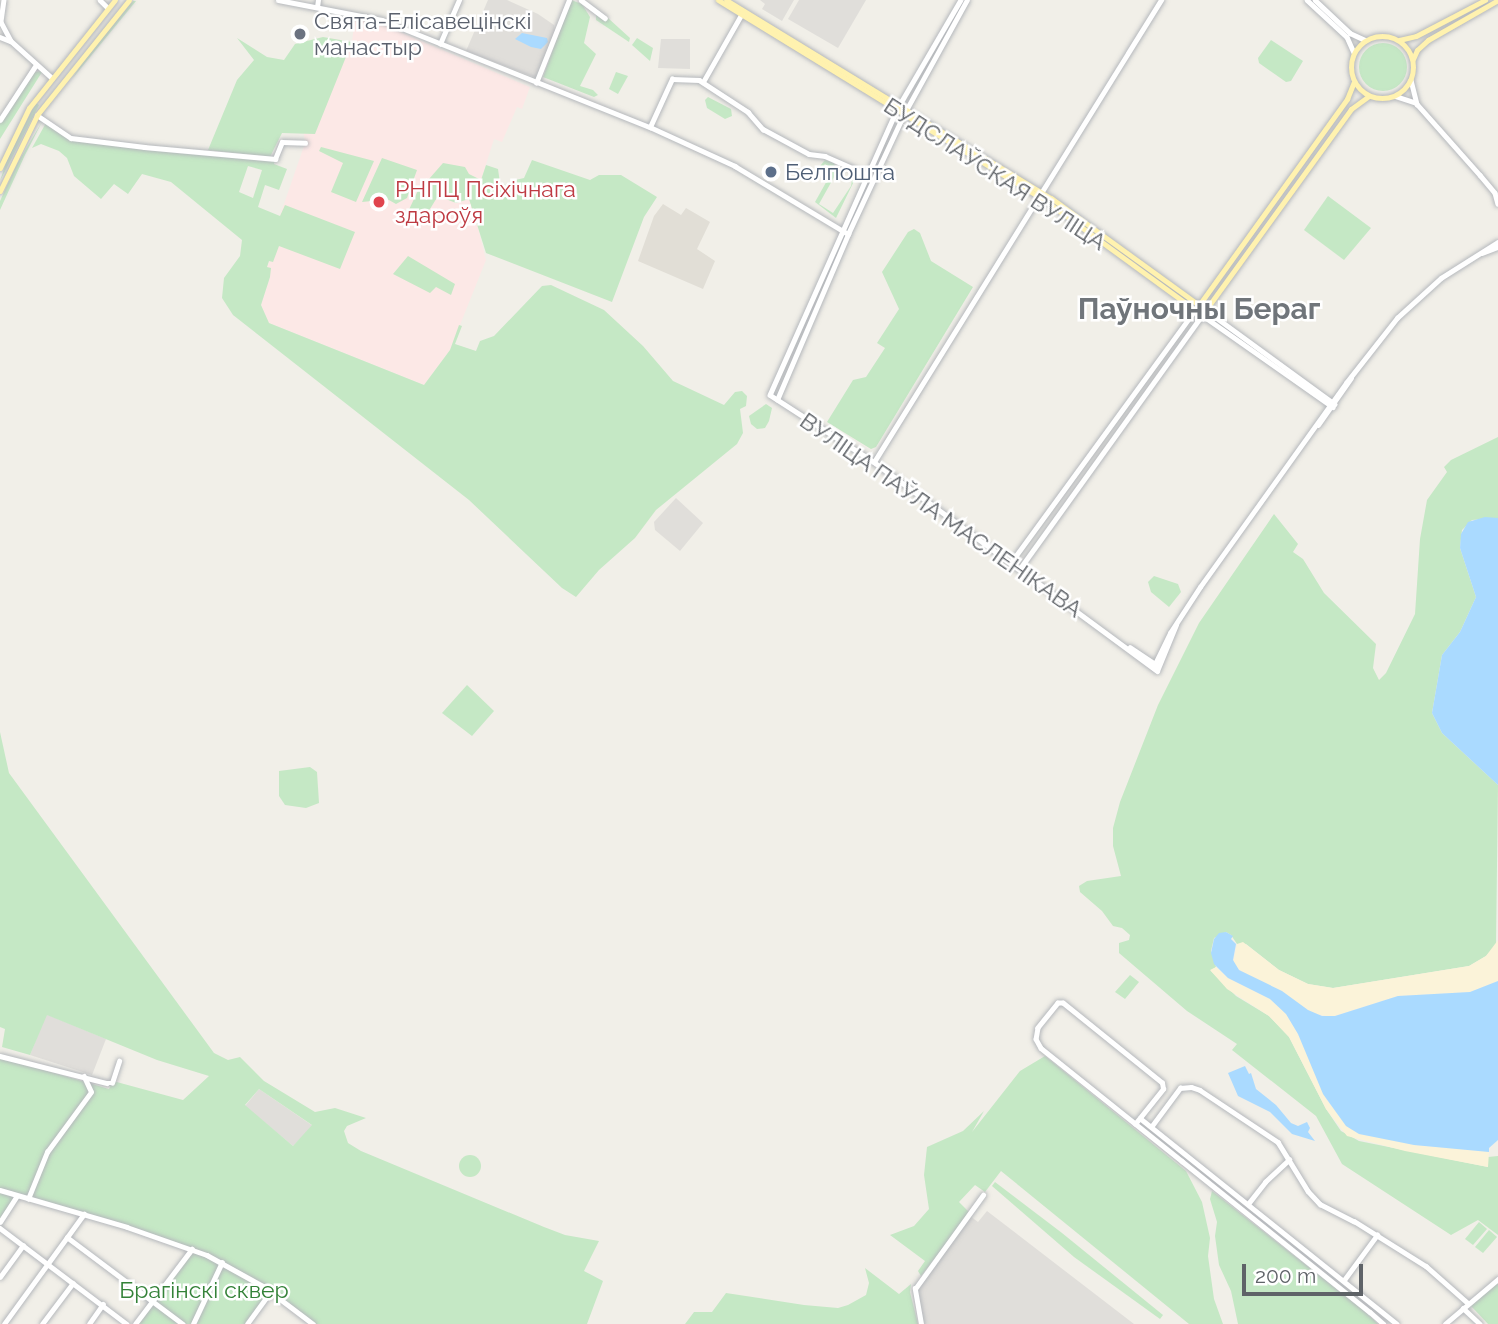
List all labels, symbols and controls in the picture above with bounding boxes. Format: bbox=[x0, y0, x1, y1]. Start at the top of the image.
place label: Свята-Елісавецінскі манастыр bbox=[314, 7, 532, 61]
marker: Свята-Елісавецінскі манастыр bbox=[292, 26, 308, 42]
street label: БУДСЛАЎСКАЯ ВУЛІЦА bbox=[879, 92, 1111, 256]
place label: Белпошта bbox=[785, 158, 895, 186]
marker: Белпошта bbox=[763, 164, 779, 180]
place label: РНПЦ Псіхічнага здароўя bbox=[395, 175, 576, 229]
marker: РНПЦ Псіхічнага здароўя bbox=[369, 192, 389, 212]
district label: Паўночны Бераг bbox=[1078, 291, 1320, 327]
street label: ВУЛІЦА ПАЎЛА МАСЛЕНІКАВА bbox=[794, 406, 1088, 624]
scale bar bbox=[1246, 1250, 1367, 1294]
text: 200 m bbox=[1255, 1263, 1316, 1288]
park label: Брагінскі сквер bbox=[119, 1276, 289, 1304]

